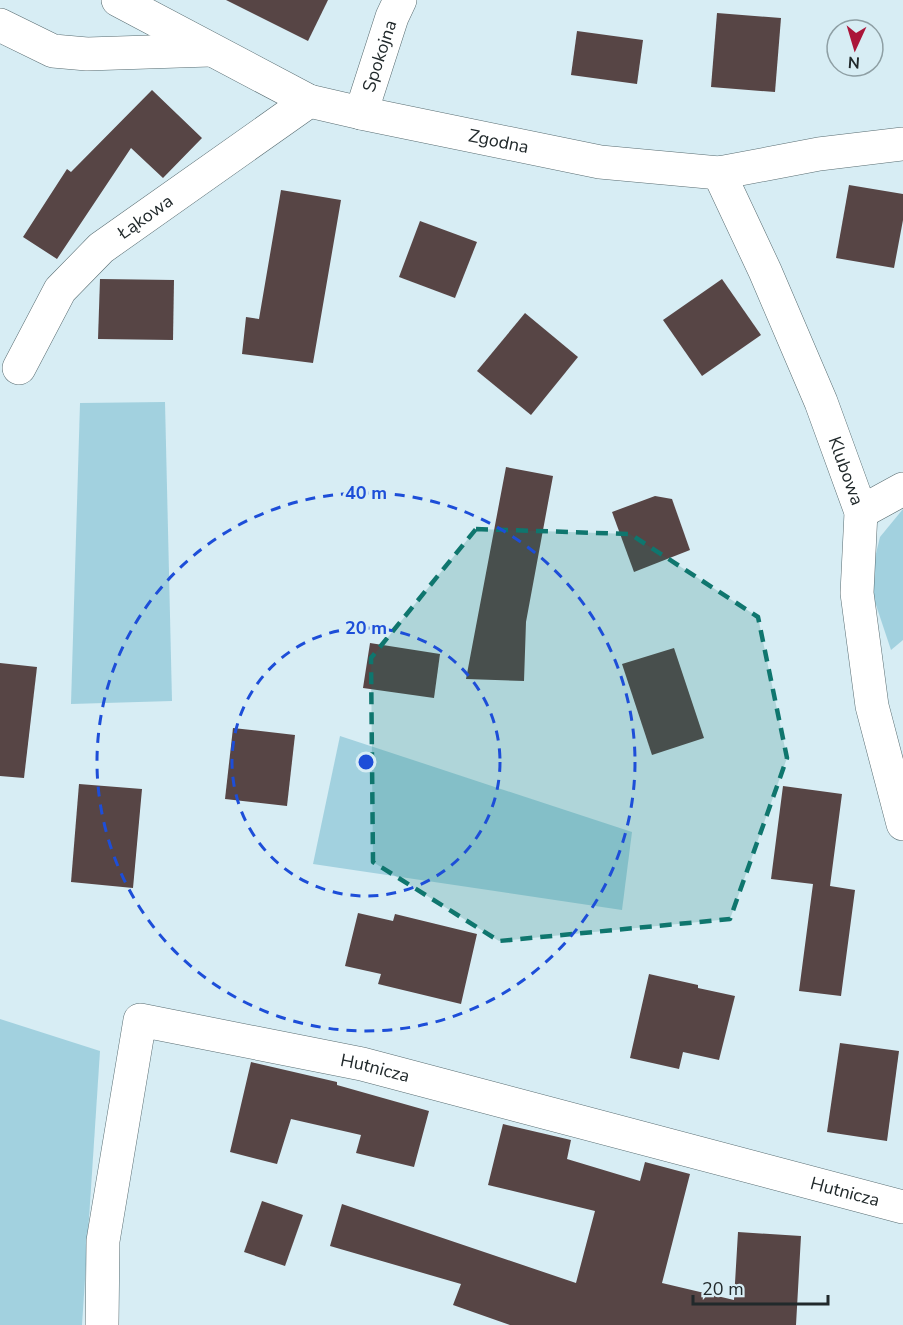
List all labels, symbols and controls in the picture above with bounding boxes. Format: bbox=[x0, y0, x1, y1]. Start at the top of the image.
street label: Spokojna bbox=[357, 17, 402, 95]
north arrow bbox=[825, 18, 885, 78]
text: N bbox=[847, 51, 861, 73]
street label: Zgodna bbox=[466, 123, 531, 159]
street label: Łąkowa bbox=[112, 189, 178, 245]
street label: Klubowa bbox=[823, 433, 870, 509]
text: 40 m bbox=[345, 481, 387, 505]
text: 20 m bbox=[345, 616, 387, 640]
centre of rings bbox=[356, 752, 376, 772]
street label: Hutnicza bbox=[338, 1048, 412, 1088]
street label: Hutnicza bbox=[808, 1171, 882, 1212]
scale bar bbox=[693, 1268, 828, 1306]
text: 20 m bbox=[702, 1277, 744, 1301]

